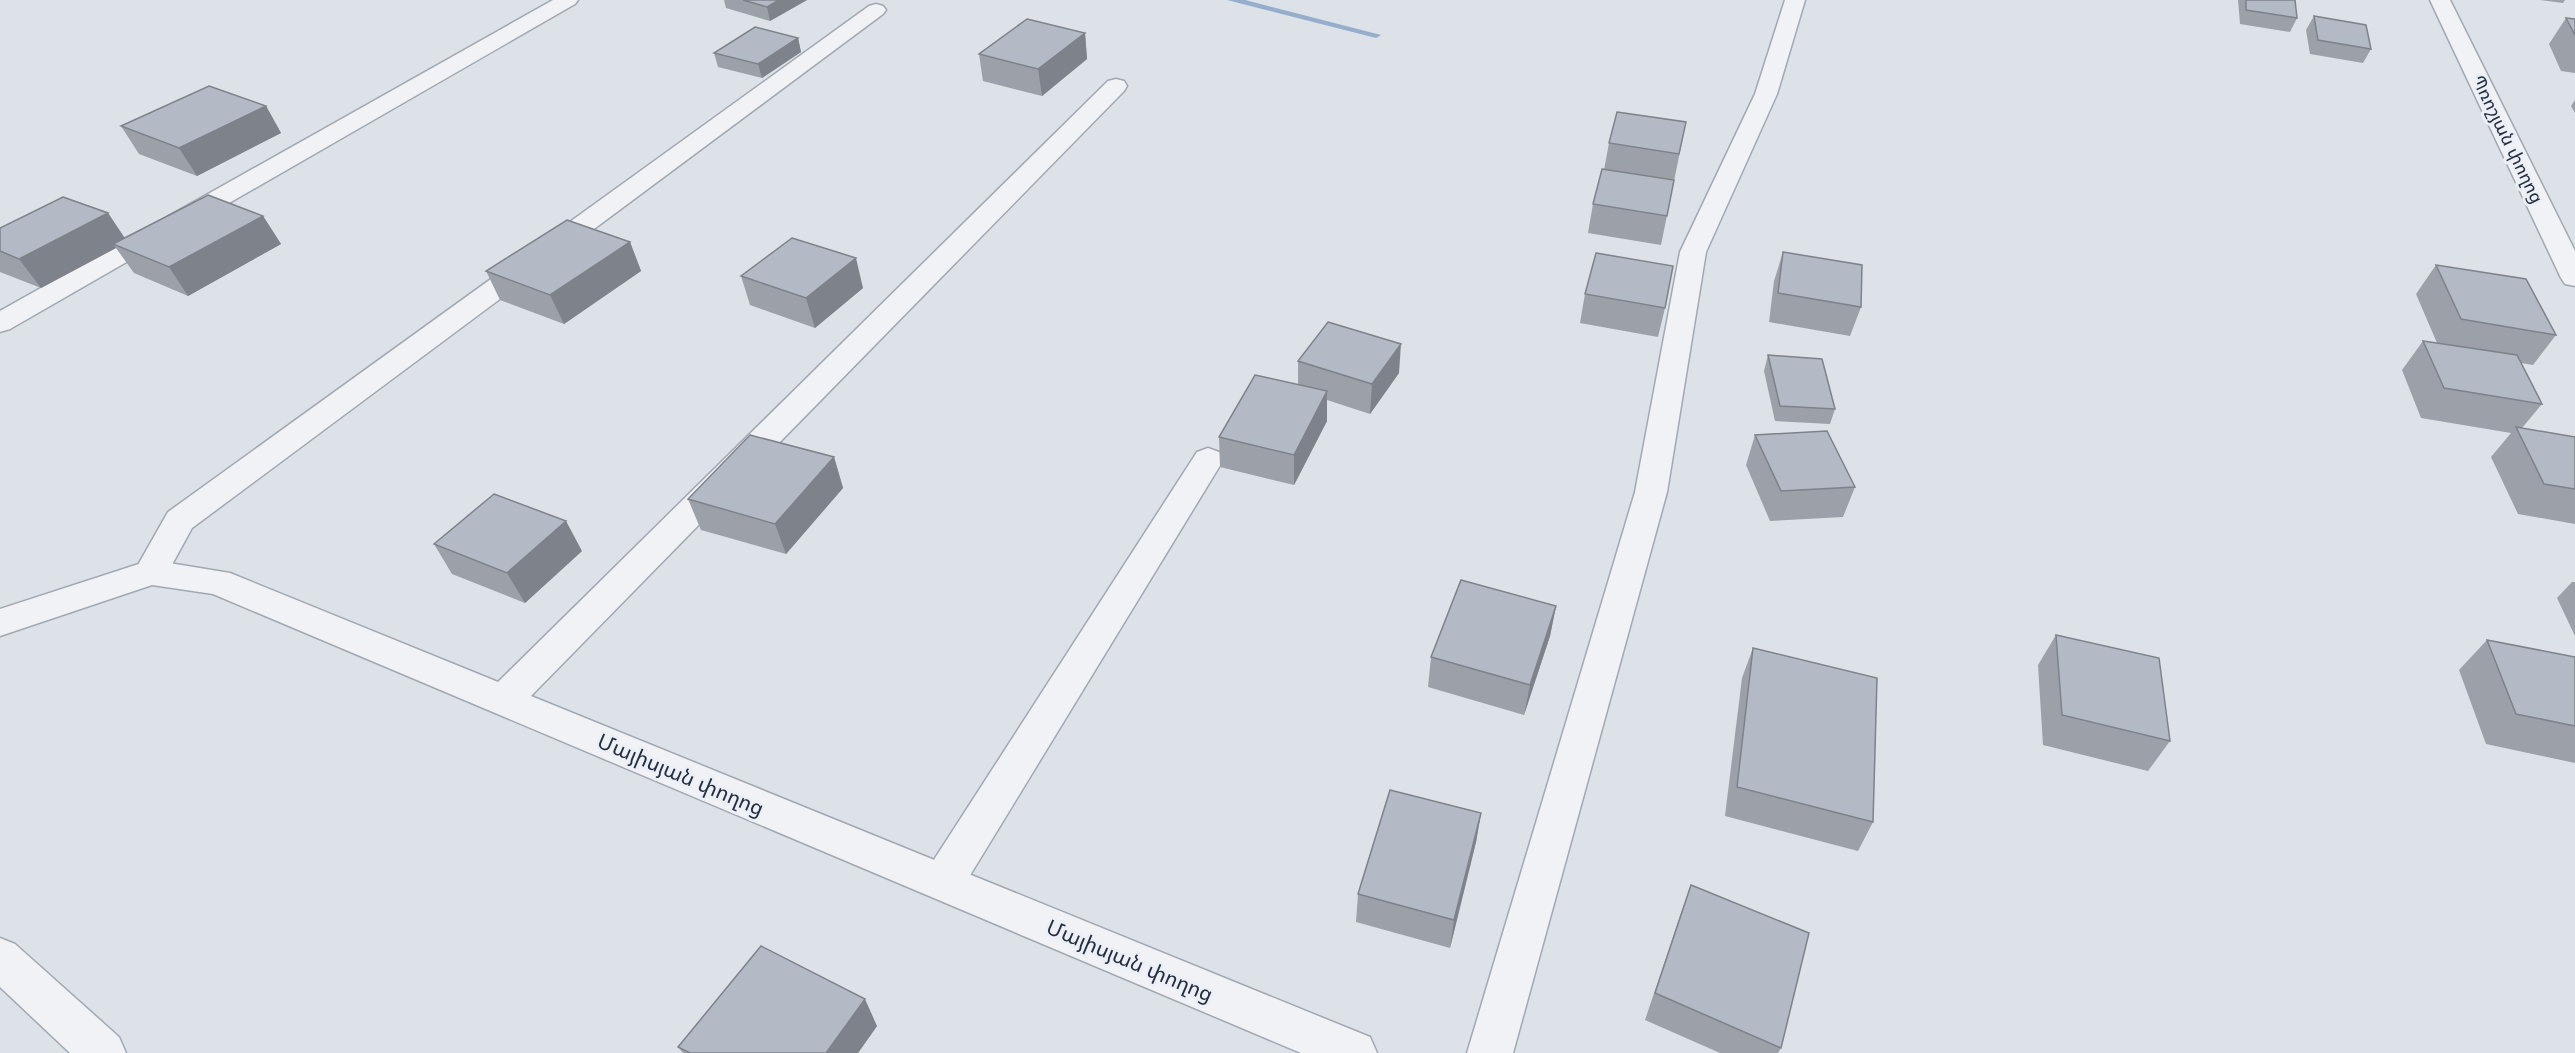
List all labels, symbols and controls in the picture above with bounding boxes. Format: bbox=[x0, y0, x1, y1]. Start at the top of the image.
street label: Պռոշյան փողոց bbox=[2467, 71, 2549, 207]
street label: Մայիսյան փողոց bbox=[594, 727, 768, 821]
street label: Մայիսյան փողոց bbox=[1043, 913, 1217, 1007]

